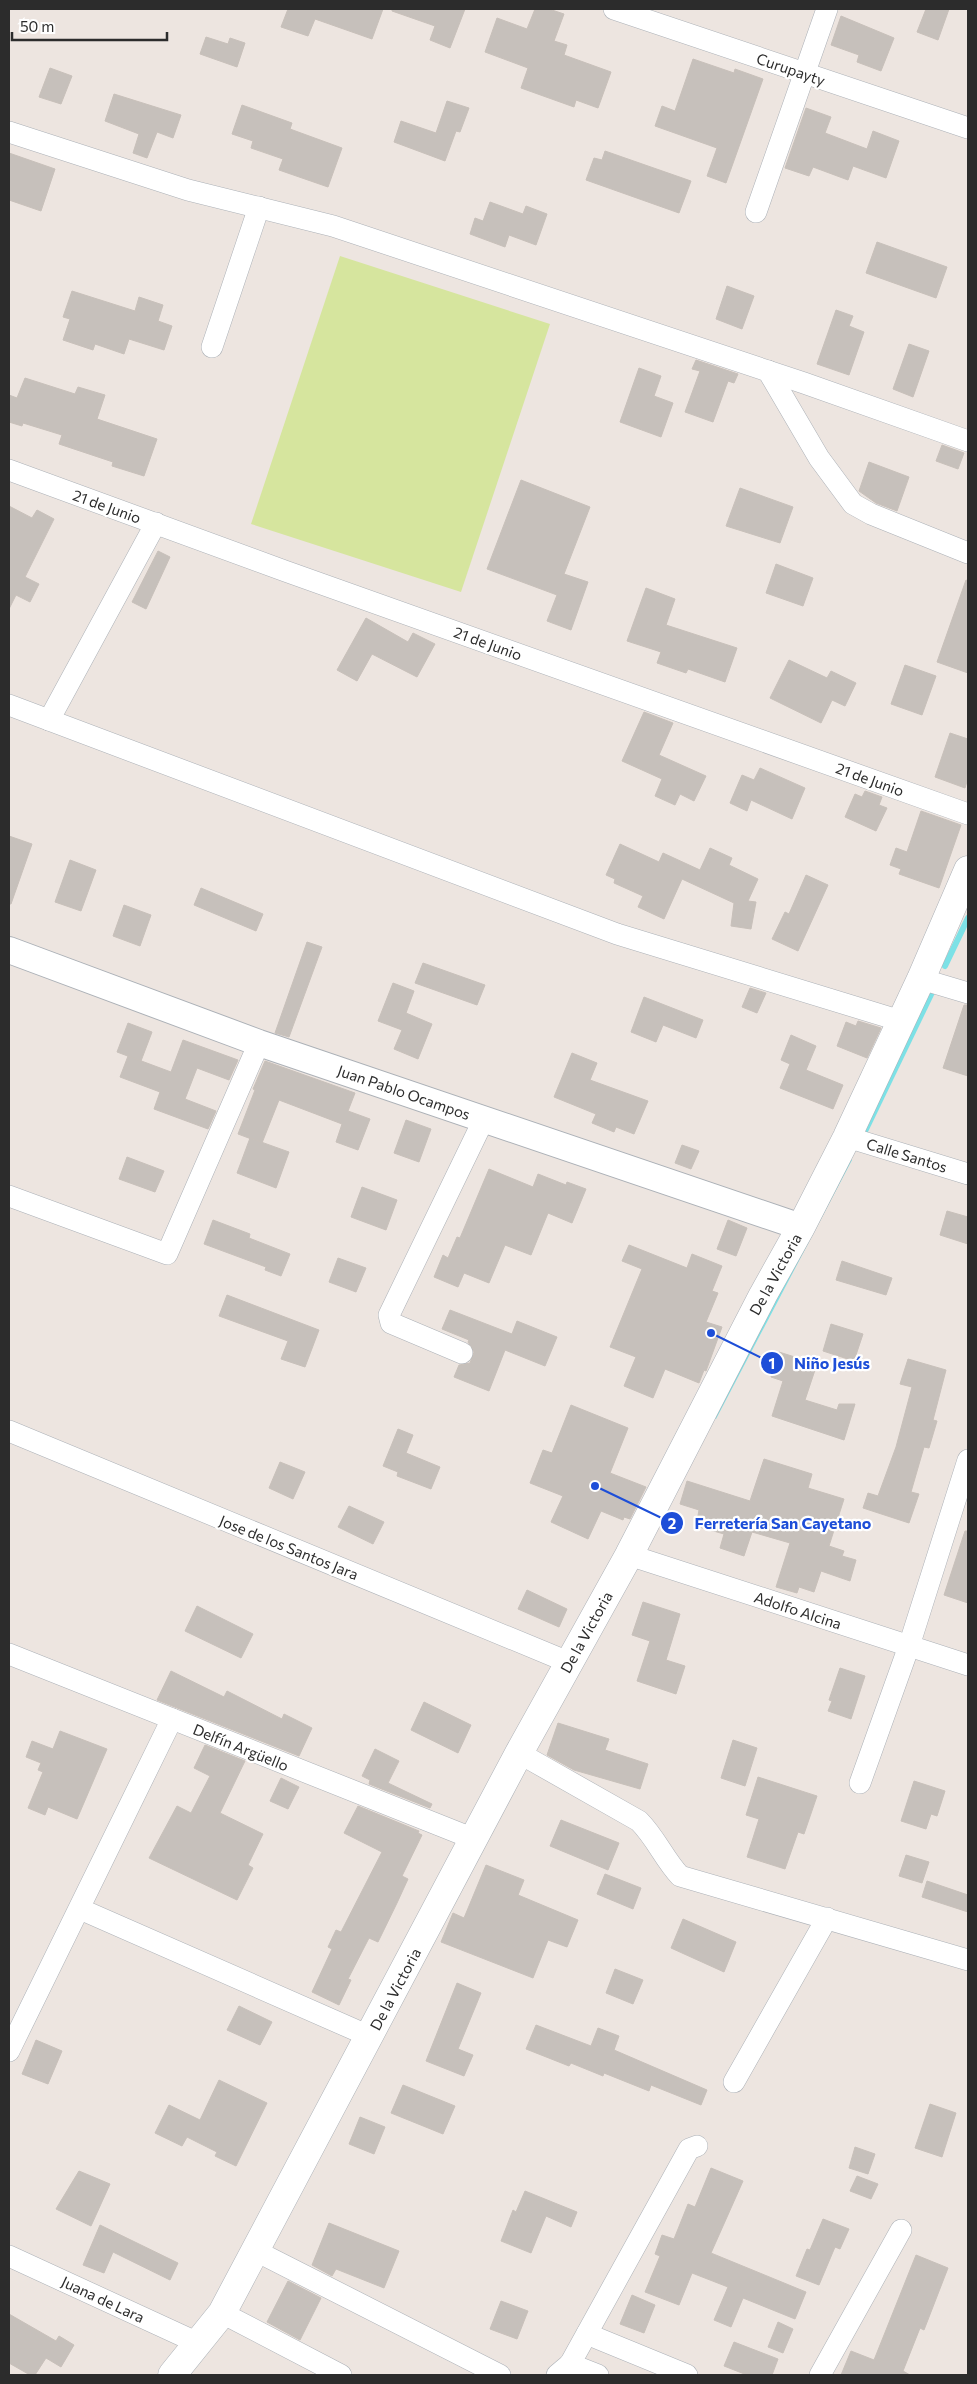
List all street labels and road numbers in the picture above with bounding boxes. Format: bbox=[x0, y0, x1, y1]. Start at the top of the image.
street label: Curupayty bbox=[754, 49, 828, 89]
street label: 21 de Junio bbox=[70, 485, 144, 527]
street label: 21 de Junio bbox=[451, 622, 525, 664]
street label: 21 de Junio bbox=[833, 758, 907, 800]
street label: Juan Pablo Ocampos bbox=[335, 1061, 473, 1123]
street label: Calle Santos bbox=[864, 1134, 950, 1176]
street label: De la Victoria bbox=[745, 1230, 805, 1318]
street label: Jose de los Santos Jara bbox=[217, 1511, 361, 1583]
street label: Adolfo Alcina bbox=[752, 1587, 844, 1633]
street label: De la Victoria bbox=[556, 1588, 616, 1676]
street label: Delfín Argüello bbox=[191, 1720, 291, 1774]
street label: De la Victoria bbox=[366, 1945, 424, 2033]
street label: Juana de Lara bbox=[59, 2272, 147, 2326]

